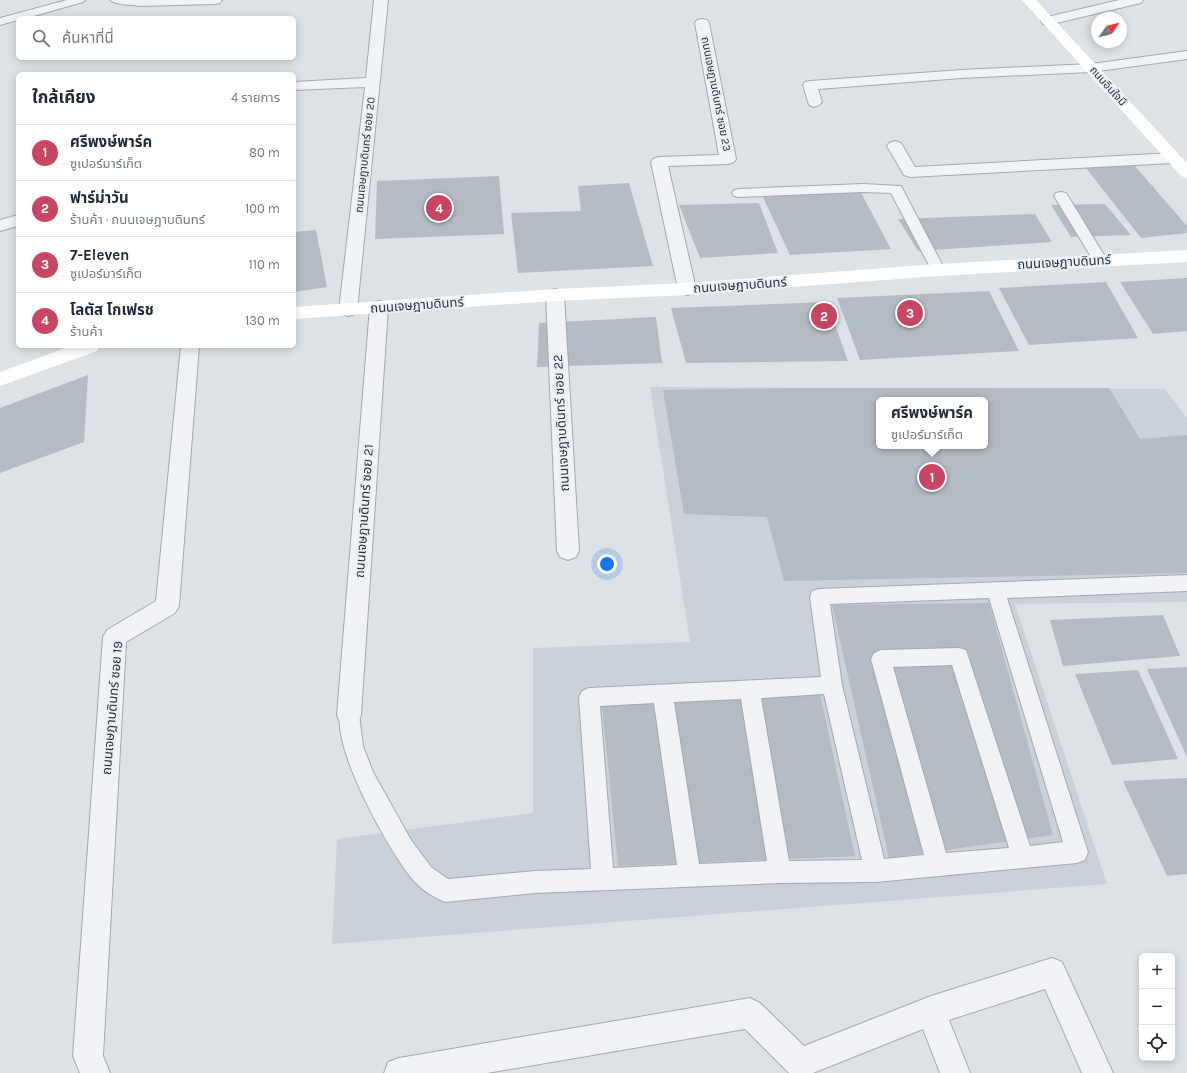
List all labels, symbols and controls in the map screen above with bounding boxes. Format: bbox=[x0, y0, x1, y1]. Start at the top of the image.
north arrow bbox=[1091, 12, 1127, 48]
search box bbox=[16, 16, 296, 60]
icon: search bbox=[30, 27, 52, 49]
text: ค้นหาที่นี่ bbox=[62, 29, 114, 47]
street label: ถนนเจษฎาบดินทร์ ซอย 23 bbox=[699, 36, 733, 152]
street label: ถนนอินใจมี bbox=[1087, 64, 1129, 108]
text: ใกล้เคียง bbox=[32, 87, 95, 107]
text: 4 รายการ bbox=[231, 90, 280, 105]
street label: ถนนเจษฎาบดินทร์ ซอย 20 bbox=[352, 96, 378, 214]
text: ศรีพงษ์พาร์ค bbox=[70, 133, 152, 151]
text: 1 bbox=[43, 145, 47, 160]
text: 80 m bbox=[249, 145, 280, 160]
text: ซูเปอร์มาร์เก็ต bbox=[70, 156, 142, 171]
text: ฟาร์ม่าวัน bbox=[70, 189, 129, 207]
pin: 4 bbox=[426, 193, 452, 223]
text: 2 bbox=[41, 201, 49, 216]
text: 100 m bbox=[245, 201, 280, 216]
text: ร้านค้า · ถนนเจษฎาบดินทร์ bbox=[70, 212, 205, 227]
text: 7-Eleven bbox=[70, 246, 129, 264]
street label: ถนนเจษฎาบดินทร์ bbox=[1017, 252, 1112, 272]
text: 3 bbox=[41, 257, 49, 272]
text: 110 m bbox=[248, 257, 280, 272]
text: ซูเปอร์มาร์เก็ต bbox=[70, 266, 142, 281]
street label: ถนนเจษฎาบดินทร์ bbox=[693, 274, 788, 296]
street label: ถนนเจษฎาบดินทร์ bbox=[370, 294, 465, 316]
pin: 3 bbox=[897, 298, 923, 328]
text: โลตัส โกเฟรช bbox=[70, 301, 154, 319]
pin: 2 bbox=[811, 301, 837, 331]
text: 4 bbox=[41, 313, 49, 328]
text: 130 m bbox=[245, 313, 280, 328]
text: ร้านค้า bbox=[70, 324, 103, 339]
street label: ถนนเจษฎาบดินทร์ ซอย 22 bbox=[550, 354, 572, 492]
popup bbox=[876, 397, 988, 449]
text: ศรีพงษ์พาร์ค bbox=[891, 404, 973, 422]
text: ซูเปอร์มาร์เก็ต bbox=[891, 427, 963, 442]
street label: ถนนเจษฎาบดินทร์ ซอย 21 bbox=[352, 444, 376, 578]
pin: 1 bbox=[919, 462, 945, 492]
your location bbox=[597, 554, 617, 574]
street label: ถนนเจษฎาบดินทร์ ซอย 19 bbox=[99, 641, 125, 775]
map controls bbox=[1139, 953, 1175, 1061]
button: + bbox=[1139, 953, 1175, 989]
button: − bbox=[1139, 989, 1175, 1025]
button: locate bbox=[1139, 1025, 1175, 1061]

